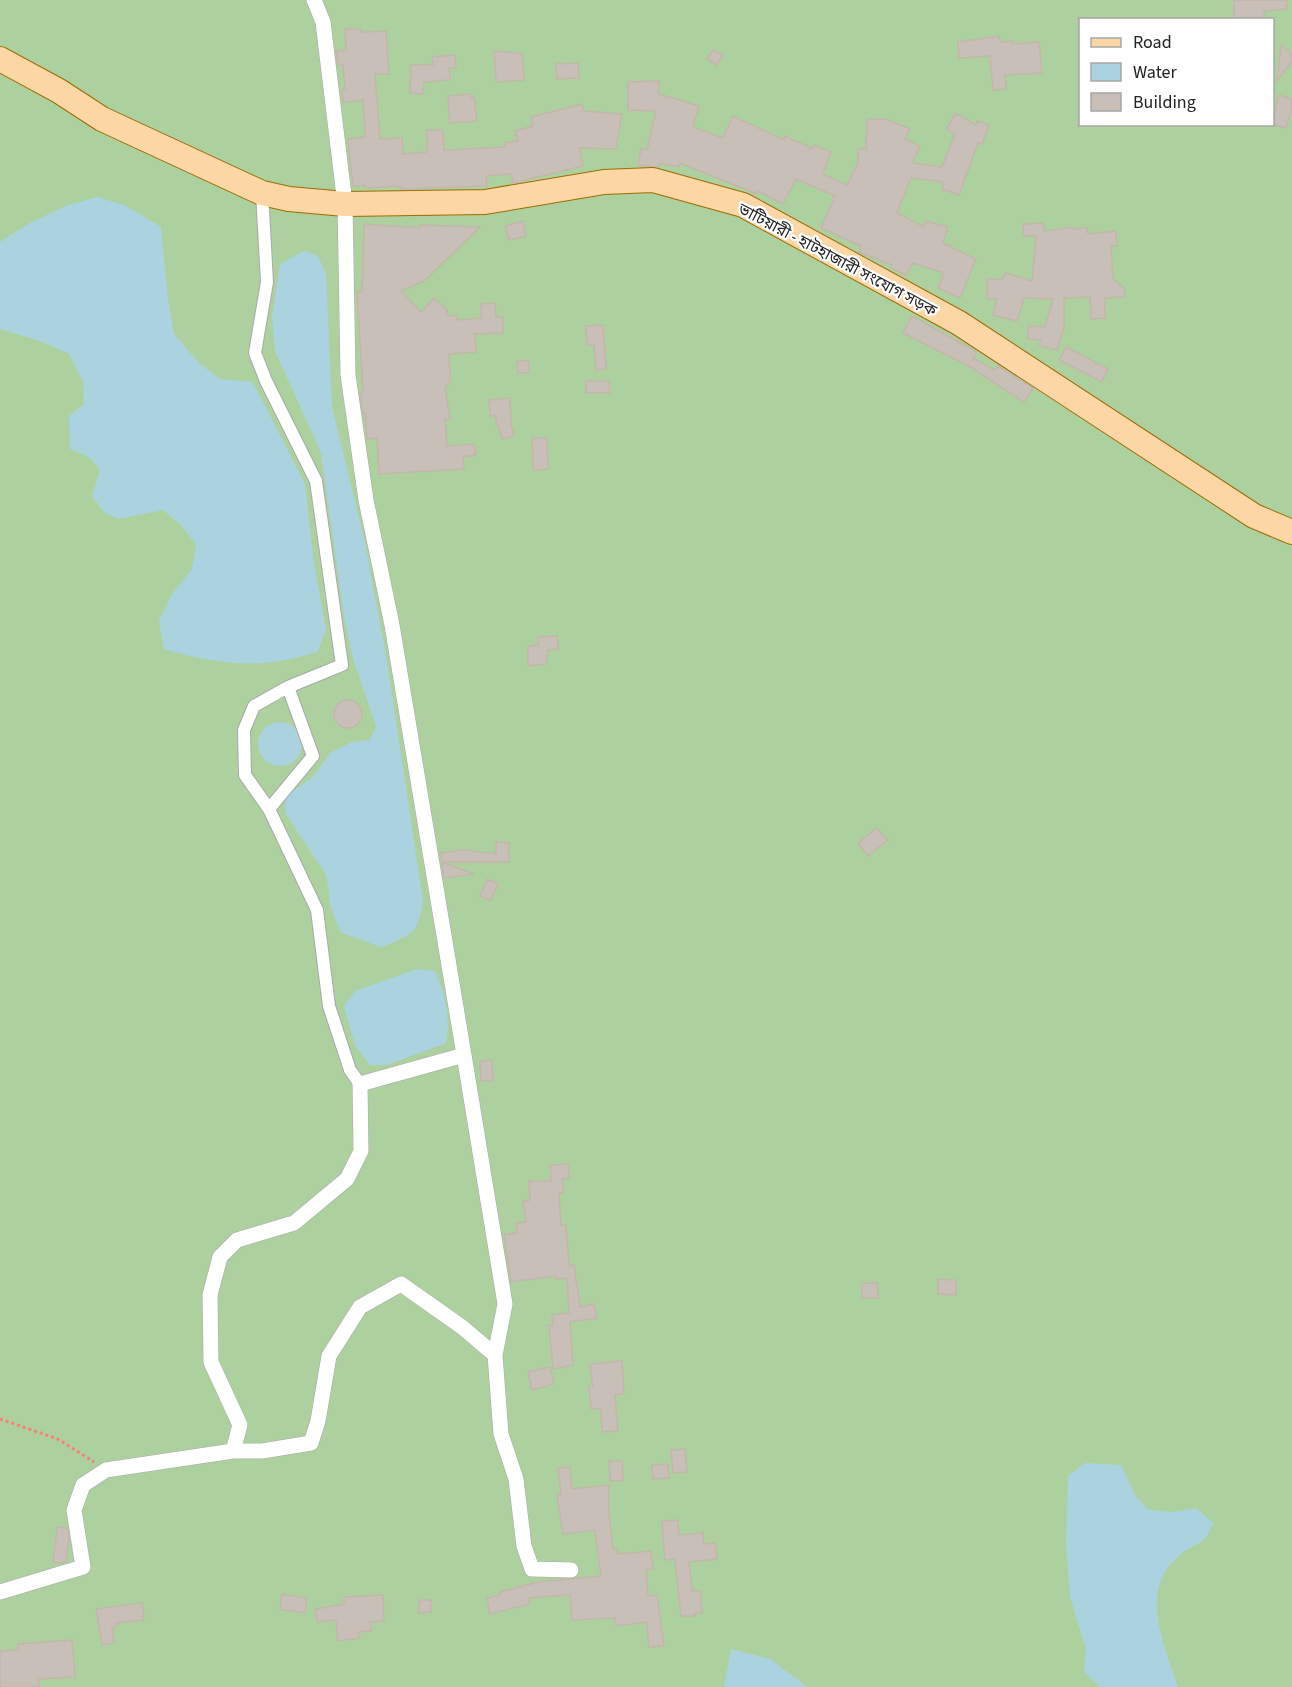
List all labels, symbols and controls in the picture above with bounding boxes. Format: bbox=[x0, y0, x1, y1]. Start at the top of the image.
legend bbox=[1079, 18, 1274, 126]
text: Road bbox=[1133, 30, 1172, 55]
text: Water bbox=[1133, 60, 1177, 85]
text: Building bbox=[1133, 90, 1196, 115]
street label: ভাটিয়ারী - হাটহাজারী সংযোগ সড়ক bbox=[733, 198, 942, 322]

